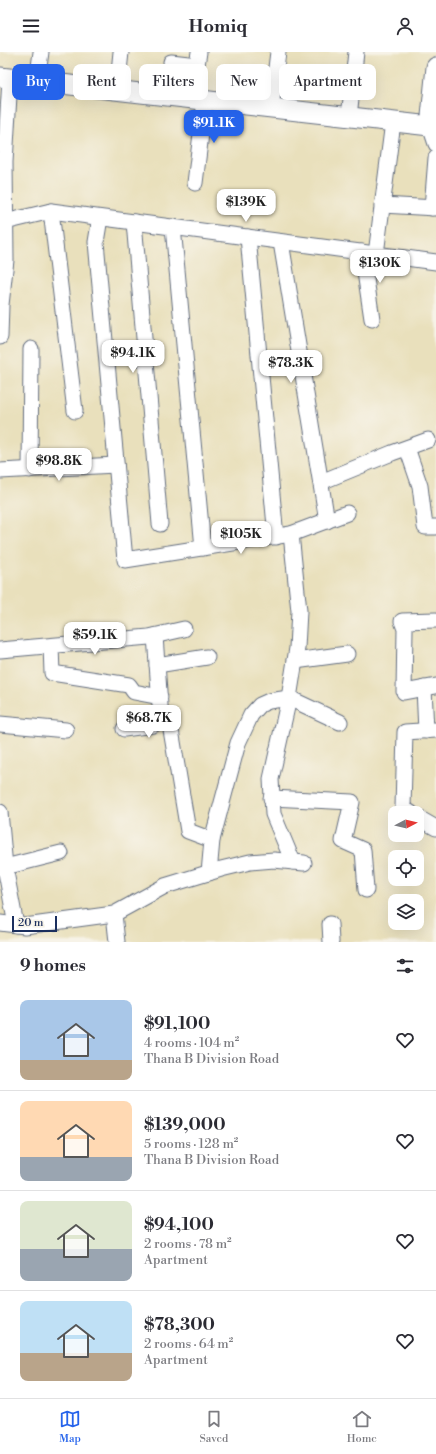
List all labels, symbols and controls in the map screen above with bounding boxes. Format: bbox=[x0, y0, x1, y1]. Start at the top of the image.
icon: menu bbox=[20, 15, 42, 37]
text: Homiq bbox=[189, 15, 247, 38]
icon: person bbox=[394, 15, 416, 37]
chip: Buy bbox=[12, 64, 65, 100]
chip: Rent bbox=[73, 64, 131, 100]
chip: Filters bbox=[139, 64, 208, 100]
chip: New bbox=[216, 64, 271, 100]
chip: Apartment bbox=[279, 64, 376, 100]
pin: $91.1K bbox=[181, 110, 247, 144]
text: $91.1K bbox=[193, 115, 235, 131]
pin: $139K bbox=[218, 189, 274, 223]
text: $139K bbox=[226, 194, 266, 210]
pin: $130K bbox=[352, 250, 408, 284]
text: $130K bbox=[359, 255, 401, 271]
pin: $94.1K bbox=[100, 340, 166, 374]
text: $94.1K bbox=[111, 345, 155, 361]
pin: $78.3K bbox=[258, 350, 324, 384]
text: $78.3K bbox=[268, 355, 314, 371]
pin: $98.8K bbox=[26, 448, 92, 482]
text: $98.8K bbox=[36, 453, 82, 469]
pin: $105K bbox=[213, 521, 269, 555]
text: $105K bbox=[220, 526, 262, 542]
pin: $59.1K bbox=[62, 622, 128, 656]
text: $59.1K bbox=[73, 627, 117, 643]
pin: $68.7K bbox=[116, 705, 182, 739]
text: $68.7K bbox=[126, 710, 172, 726]
north arrow bbox=[388, 806, 424, 842]
map controls bbox=[388, 806, 424, 930]
button: locate bbox=[388, 850, 424, 886]
button: layers bbox=[388, 894, 424, 930]
scale bar bbox=[12, 914, 57, 933]
text: 20 m bbox=[18, 916, 43, 930]
text: 9 homes bbox=[20, 955, 86, 977]
icon: filters bbox=[394, 955, 416, 977]
text: $91,100 bbox=[144, 1013, 210, 1035]
icon: home bbox=[52, 1016, 100, 1064]
icon: heart bbox=[394, 1029, 416, 1051]
text: 4 rooms · 104 m² bbox=[144, 1035, 239, 1051]
text: Thana B Division Road bbox=[144, 1051, 279, 1067]
text: $139,000 bbox=[144, 1114, 226, 1136]
icon: home bbox=[52, 1117, 100, 1165]
icon: heart bbox=[394, 1130, 416, 1152]
text: 5 rooms · 128 m² bbox=[144, 1136, 238, 1152]
text: Thana B Division Road bbox=[144, 1152, 279, 1168]
text: $94,100 bbox=[144, 1214, 214, 1236]
icon: home bbox=[52, 1217, 100, 1265]
icon: heart bbox=[394, 1230, 416, 1252]
text: 2 rooms · 78 m² bbox=[144, 1236, 232, 1252]
text: Apartment bbox=[144, 1252, 208, 1268]
text: $78,300 bbox=[144, 1314, 215, 1336]
icon: home bbox=[52, 1317, 100, 1365]
icon: heart bbox=[394, 1330, 416, 1352]
text: 2 rooms · 64 m² bbox=[144, 1336, 233, 1352]
text: Apartment bbox=[144, 1352, 208, 1368]
tab: Map bbox=[59, 1408, 81, 1446]
tab: Saved bbox=[199, 1408, 228, 1446]
tab: Home bbox=[347, 1408, 377, 1446]

